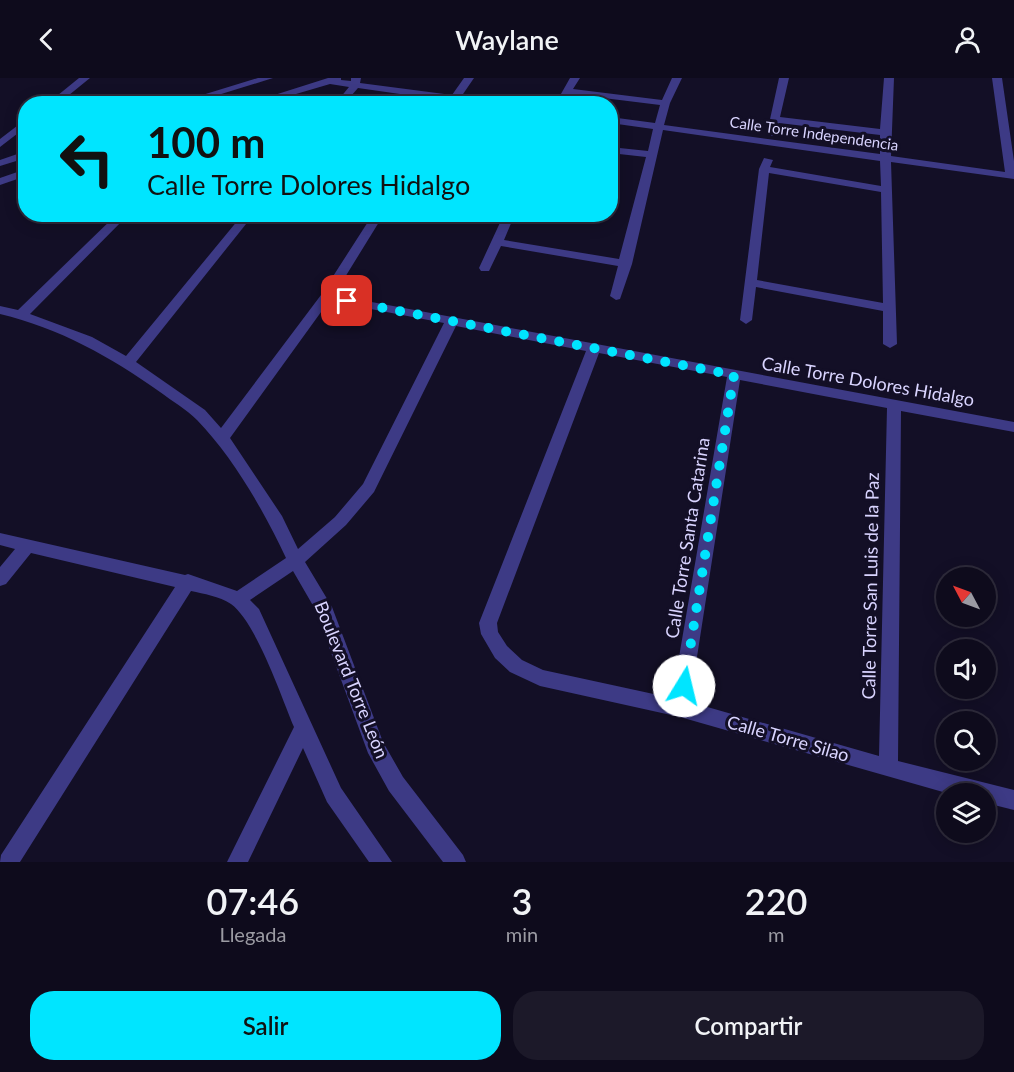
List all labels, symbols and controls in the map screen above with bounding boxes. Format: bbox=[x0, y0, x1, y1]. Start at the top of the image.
icon: back bbox=[30, 23, 63, 56]
text: Waylane bbox=[455, 23, 559, 56]
icon: person bbox=[951, 23, 984, 56]
street label: Calle Torre Independencia bbox=[729, 112, 900, 154]
text: 100 m bbox=[147, 117, 265, 167]
icon: left bbox=[48, 120, 126, 198]
text: Calle Torre Dolores Hidalgo bbox=[147, 168, 470, 201]
pin bbox=[321, 275, 372, 326]
icon: arrive bbox=[330, 284, 363, 317]
street label: Calle Torre Dolores Hidalgo bbox=[760, 351, 976, 411]
street label: Calle Torre Santa Catarina bbox=[660, 436, 714, 640]
street label: Calle Torre San Luis de la Paz bbox=[857, 472, 883, 700]
north arrow bbox=[936, 567, 996, 627]
map controls bbox=[936, 567, 996, 843]
street label: Boulevard Torre León bbox=[310, 598, 394, 761]
button: sound bbox=[936, 639, 996, 699]
position arrow bbox=[652, 654, 716, 718]
street label: Calle Torre Silao bbox=[725, 710, 852, 766]
button: search bbox=[936, 711, 996, 771]
button: layers bbox=[936, 783, 996, 843]
text: 07:46 bbox=[207, 879, 299, 923]
text: 3 bbox=[512, 879, 532, 923]
text: 220 bbox=[745, 879, 807, 923]
text: Llegada bbox=[219, 922, 286, 946]
text: min bbox=[506, 922, 538, 946]
text: m bbox=[768, 922, 784, 946]
button: Salir bbox=[30, 991, 501, 1060]
button: Compartir bbox=[513, 991, 984, 1060]

